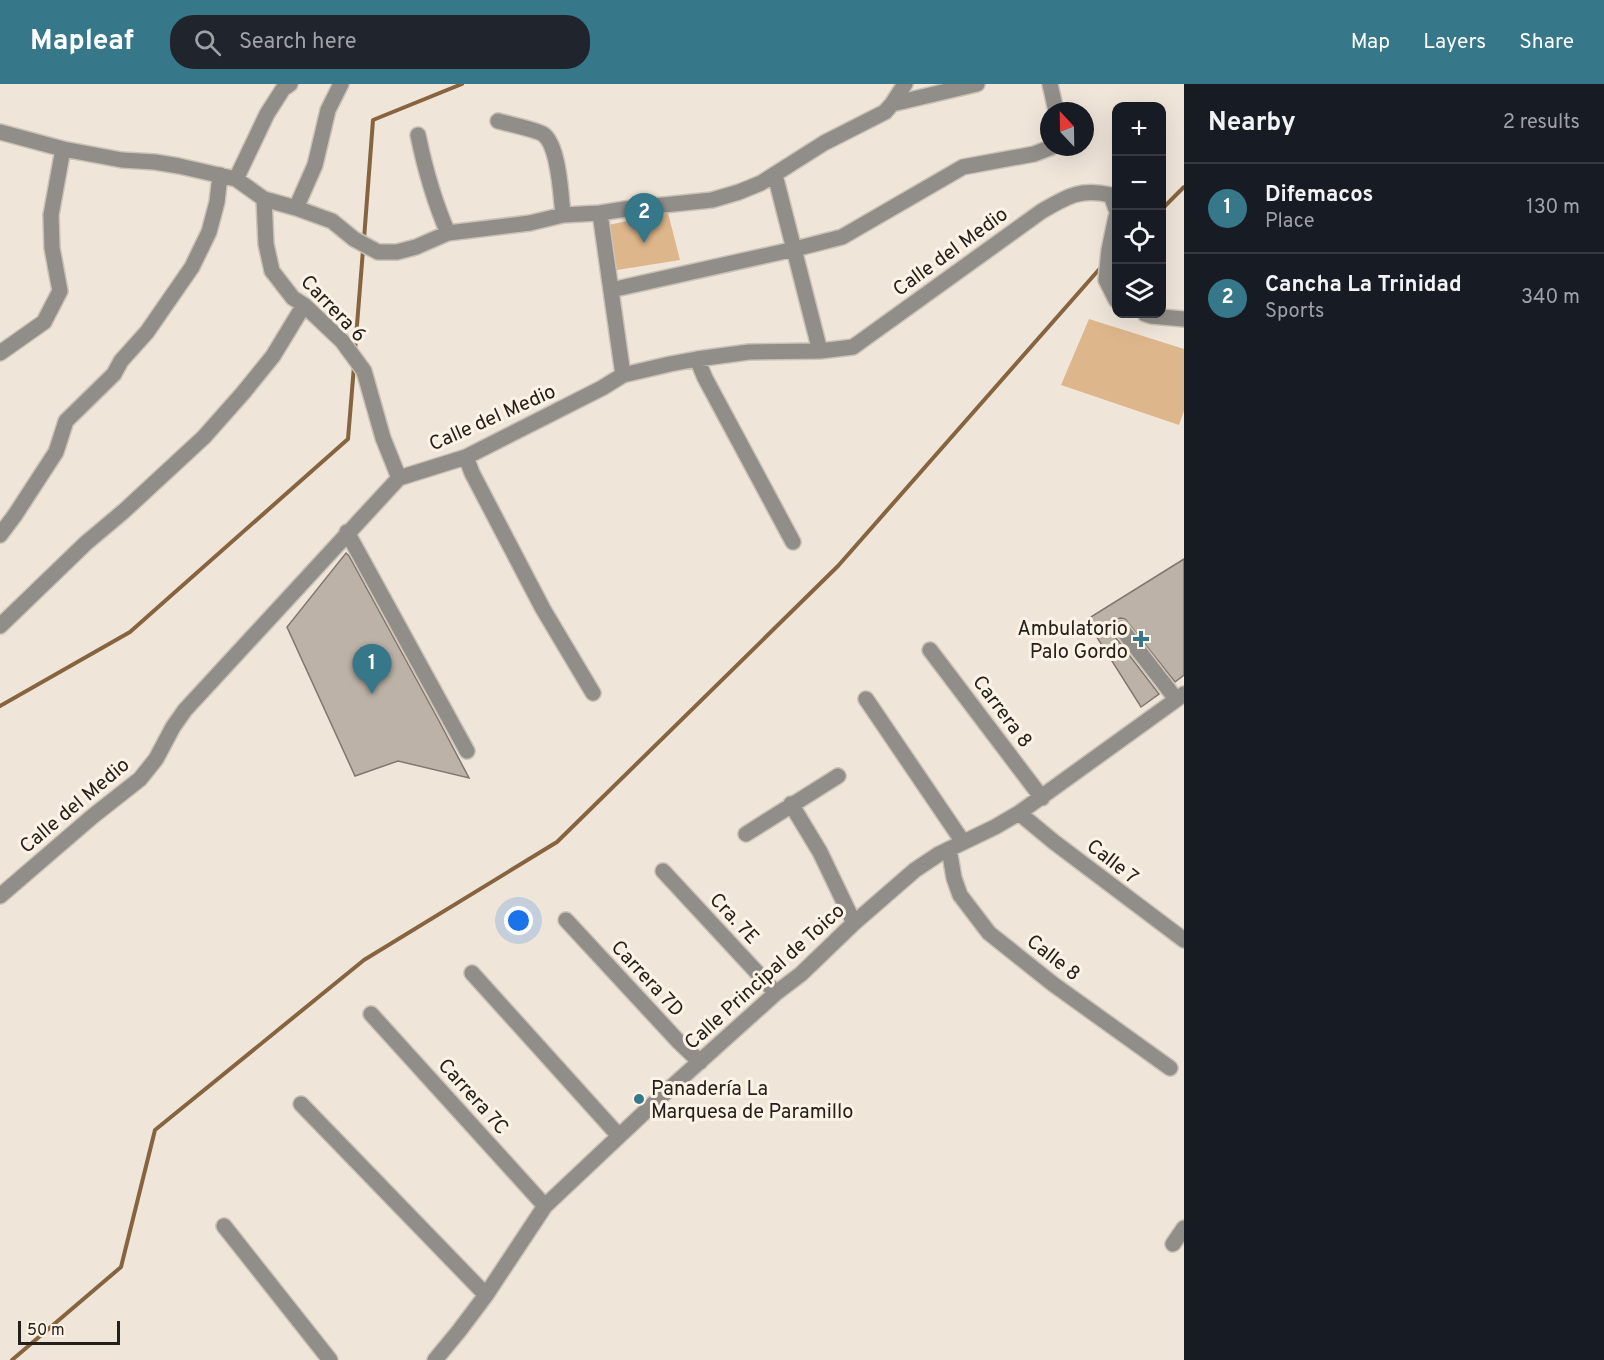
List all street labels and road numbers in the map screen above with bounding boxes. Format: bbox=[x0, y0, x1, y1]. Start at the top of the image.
street label: Calle del Medio bbox=[888, 202, 1014, 303]
street label: Carrera 6 bbox=[294, 270, 371, 349]
street label: Calle del Medio bbox=[425, 379, 560, 458]
street label: Carrera 8 bbox=[966, 671, 1037, 754]
street label: Calle del Medio bbox=[15, 753, 136, 860]
street label: Calle 7 bbox=[1081, 834, 1143, 891]
street label: Cra. 7E bbox=[703, 888, 764, 951]
street label: Calle Principal de Toico bbox=[680, 899, 851, 1056]
street label: Calle 8 bbox=[1020, 929, 1085, 988]
street label: Carrera 7D bbox=[604, 936, 689, 1023]
street label: Carrera 7C bbox=[431, 1054, 514, 1141]

